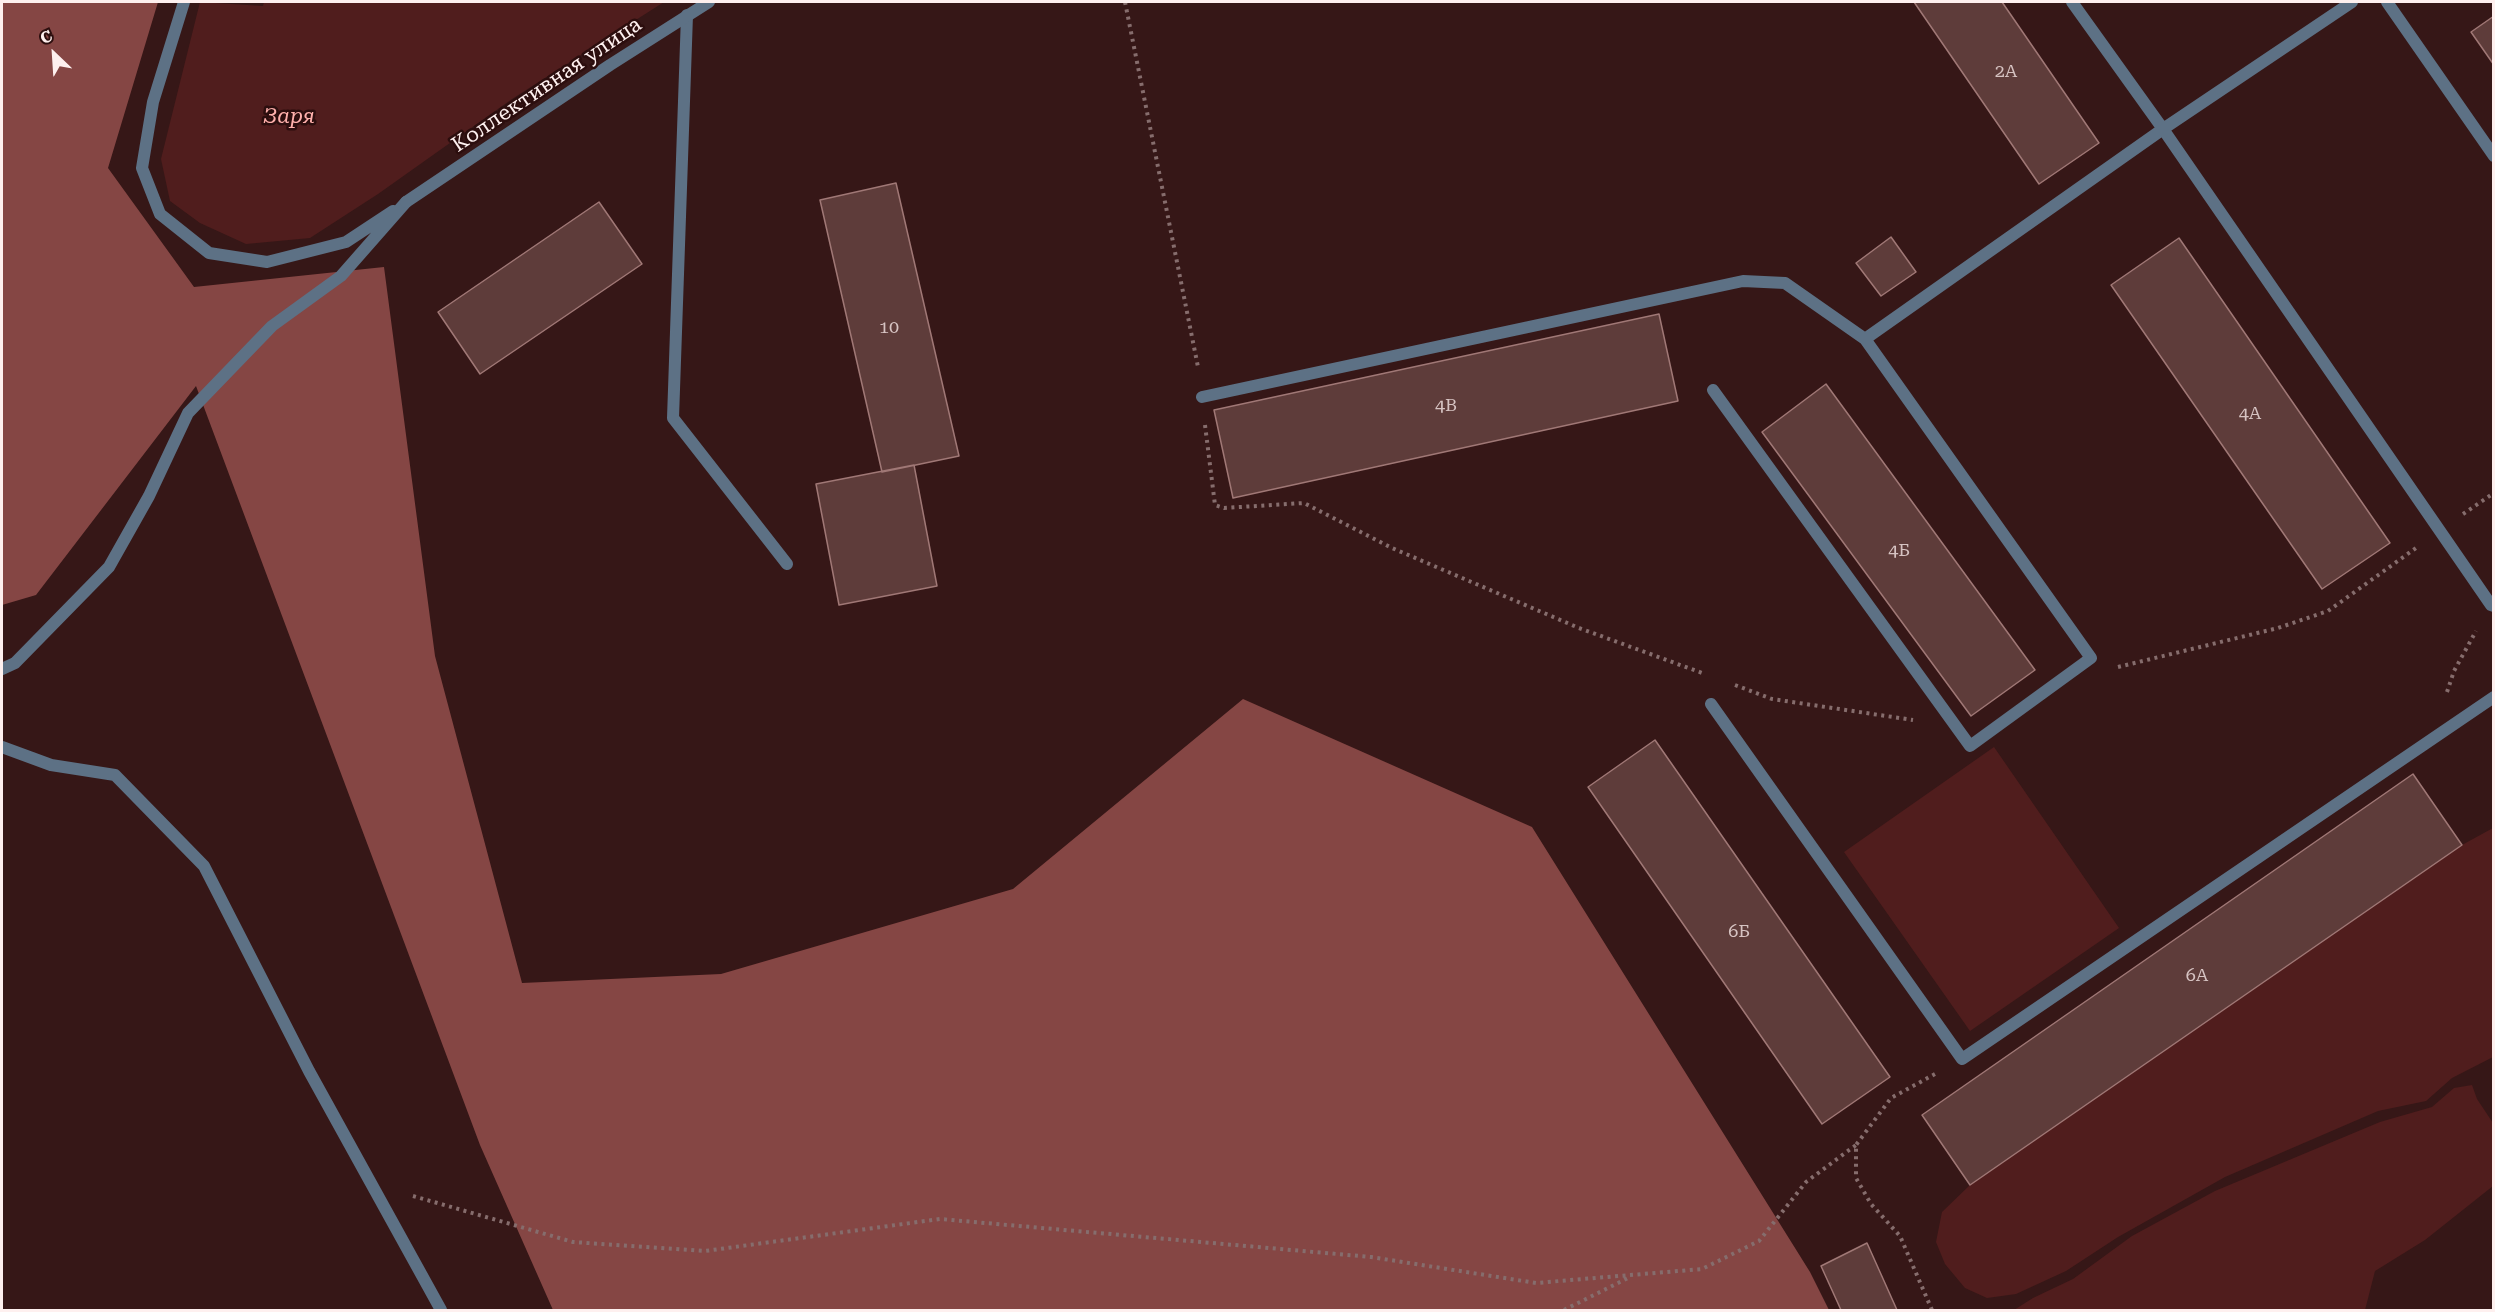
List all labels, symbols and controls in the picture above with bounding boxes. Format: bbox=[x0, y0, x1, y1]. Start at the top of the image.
street label: Коллективная улица bbox=[447, 12, 647, 158]
north arrow bbox=[24, 24, 84, 84]
text: С bbox=[37, 26, 55, 48]
house number: 2А bbox=[1995, 61, 2017, 83]
park label: Заря bbox=[263, 104, 315, 130]
house number: 10 bbox=[879, 317, 899, 339]
house number: 4В bbox=[1435, 395, 1457, 417]
house number: 4А bbox=[2239, 403, 2261, 425]
house number: 4Б bbox=[1888, 540, 1910, 562]
house number: 6Б bbox=[1728, 921, 1750, 943]
house number: 6А bbox=[2186, 965, 2208, 987]

